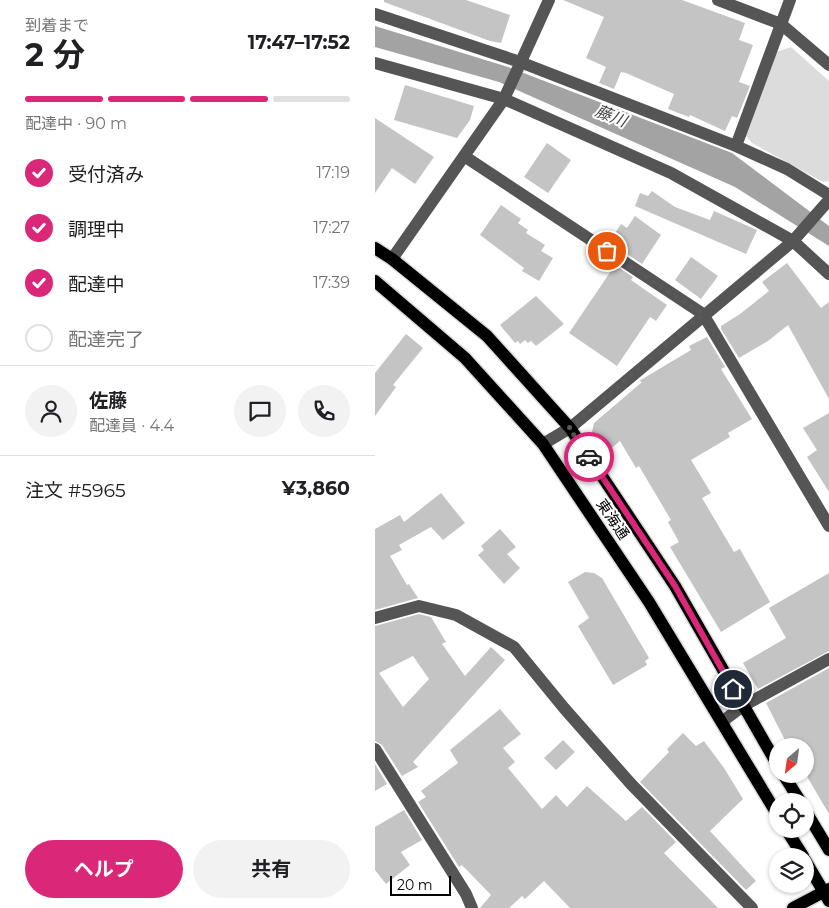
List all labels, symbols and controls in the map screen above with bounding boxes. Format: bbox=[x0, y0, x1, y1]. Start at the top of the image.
text: 到着まで bbox=[25, 16, 89, 35]
text: 17:47–17:52 bbox=[248, 31, 350, 54]
text: 2 分 bbox=[25, 35, 85, 74]
water label: 藤川 bbox=[593, 101, 631, 132]
text: 配達中 · 90 m bbox=[25, 114, 127, 133]
icon: check bbox=[25, 159, 53, 187]
text: 受付済み bbox=[68, 163, 144, 186]
text: 17:19 bbox=[316, 163, 350, 182]
icon: check bbox=[25, 214, 53, 242]
text: 調理中 bbox=[68, 218, 125, 241]
text: 17:27 bbox=[313, 218, 350, 237]
pin bbox=[586, 230, 628, 272]
icon: bag bbox=[593, 237, 621, 265]
icon: check bbox=[25, 269, 53, 297]
text: 配達中 bbox=[68, 273, 125, 296]
text: 17:39 bbox=[313, 273, 350, 292]
text: 配達完了 bbox=[68, 328, 144, 351]
button: person bbox=[25, 385, 77, 437]
button: chat bbox=[234, 385, 286, 437]
button: phone bbox=[298, 385, 350, 437]
text: 佐藤 bbox=[89, 389, 127, 412]
text: 配達員 · 4.4 bbox=[89, 416, 174, 435]
courier bbox=[564, 432, 614, 482]
icon: car bbox=[575, 443, 603, 471]
text: ¥3,860 bbox=[282, 477, 350, 500]
text: 注文 #5965 bbox=[25, 479, 126, 502]
street label: 東海通 bbox=[593, 495, 633, 543]
pin bbox=[712, 668, 754, 710]
icon: home bbox=[719, 675, 747, 703]
north arrow bbox=[769, 738, 814, 782]
map controls bbox=[769, 738, 814, 893]
button: locate bbox=[769, 793, 814, 838]
button: ヘルプ bbox=[25, 840, 183, 898]
button: 共有 bbox=[193, 840, 350, 898]
button: layers bbox=[769, 848, 814, 893]
scale bar bbox=[390, 873, 451, 896]
text: 20 m bbox=[397, 876, 433, 894]

